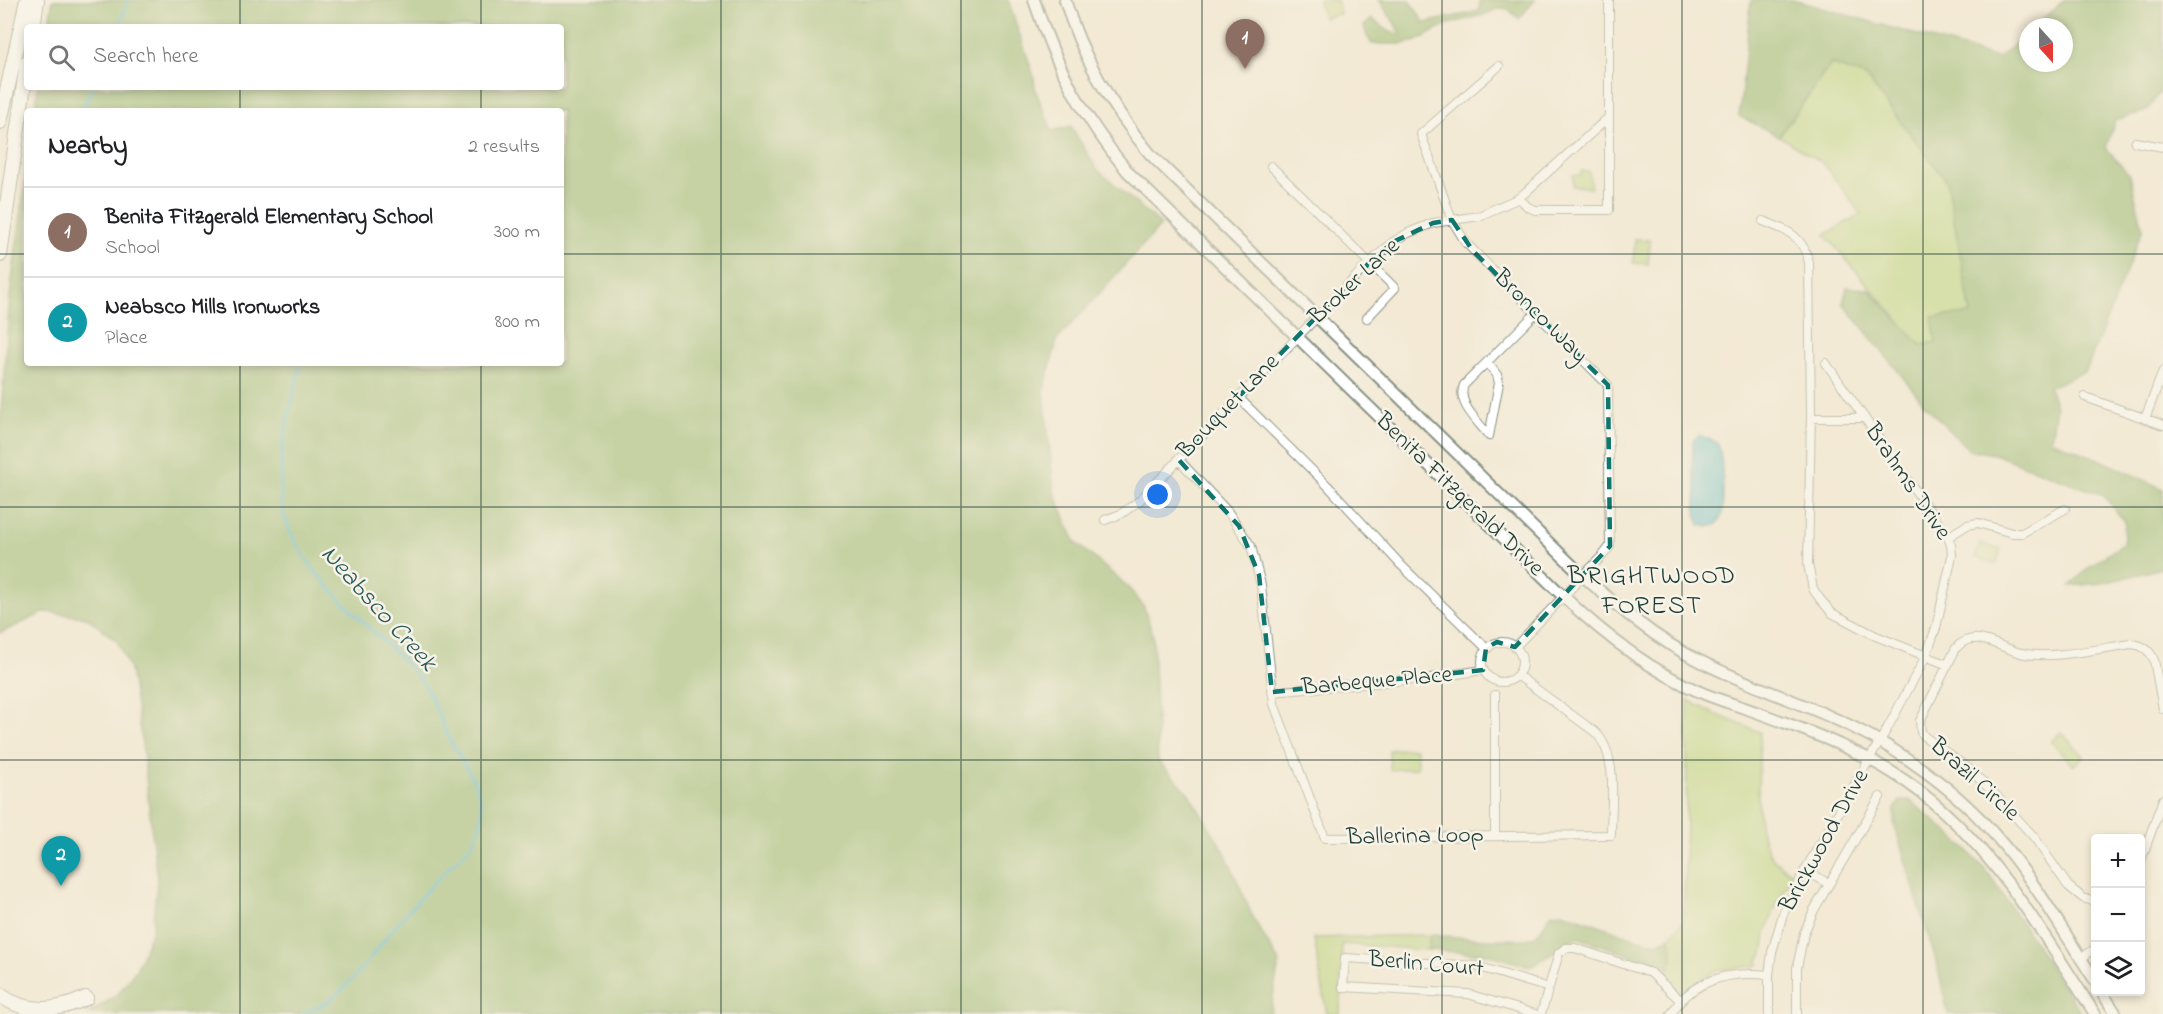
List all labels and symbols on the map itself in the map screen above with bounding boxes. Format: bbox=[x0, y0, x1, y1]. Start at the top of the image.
north arrow bbox=[2019, 18, 2073, 72]
pin: 1 bbox=[1226, 20, 1264, 69]
street label: Broker Lane bbox=[1300, 230, 1409, 335]
street label: Bronco Way bbox=[1483, 261, 1595, 373]
street label: Bouquet Lane bbox=[1169, 346, 1289, 468]
street label: Benita Fitzgerald Drive bbox=[1366, 404, 1552, 585]
street label: Brahms Drive bbox=[1854, 415, 1959, 548]
your location bbox=[1143, 480, 1172, 509]
water label: Neabsco Creek bbox=[311, 537, 446, 682]
district label: BRIGHTWOOD FOREST bbox=[1566, 558, 1737, 626]
street label: Barbeque Place bbox=[1299, 658, 1454, 706]
street label: Brazil Circle bbox=[1920, 729, 2027, 830]
street label: Brickwood Drive bbox=[1771, 763, 1879, 920]
street label: Ballerina Loop bbox=[1345, 818, 1484, 856]
pin: 2 bbox=[42, 836, 80, 886]
street label: Berlin Court bbox=[1366, 942, 1485, 987]

